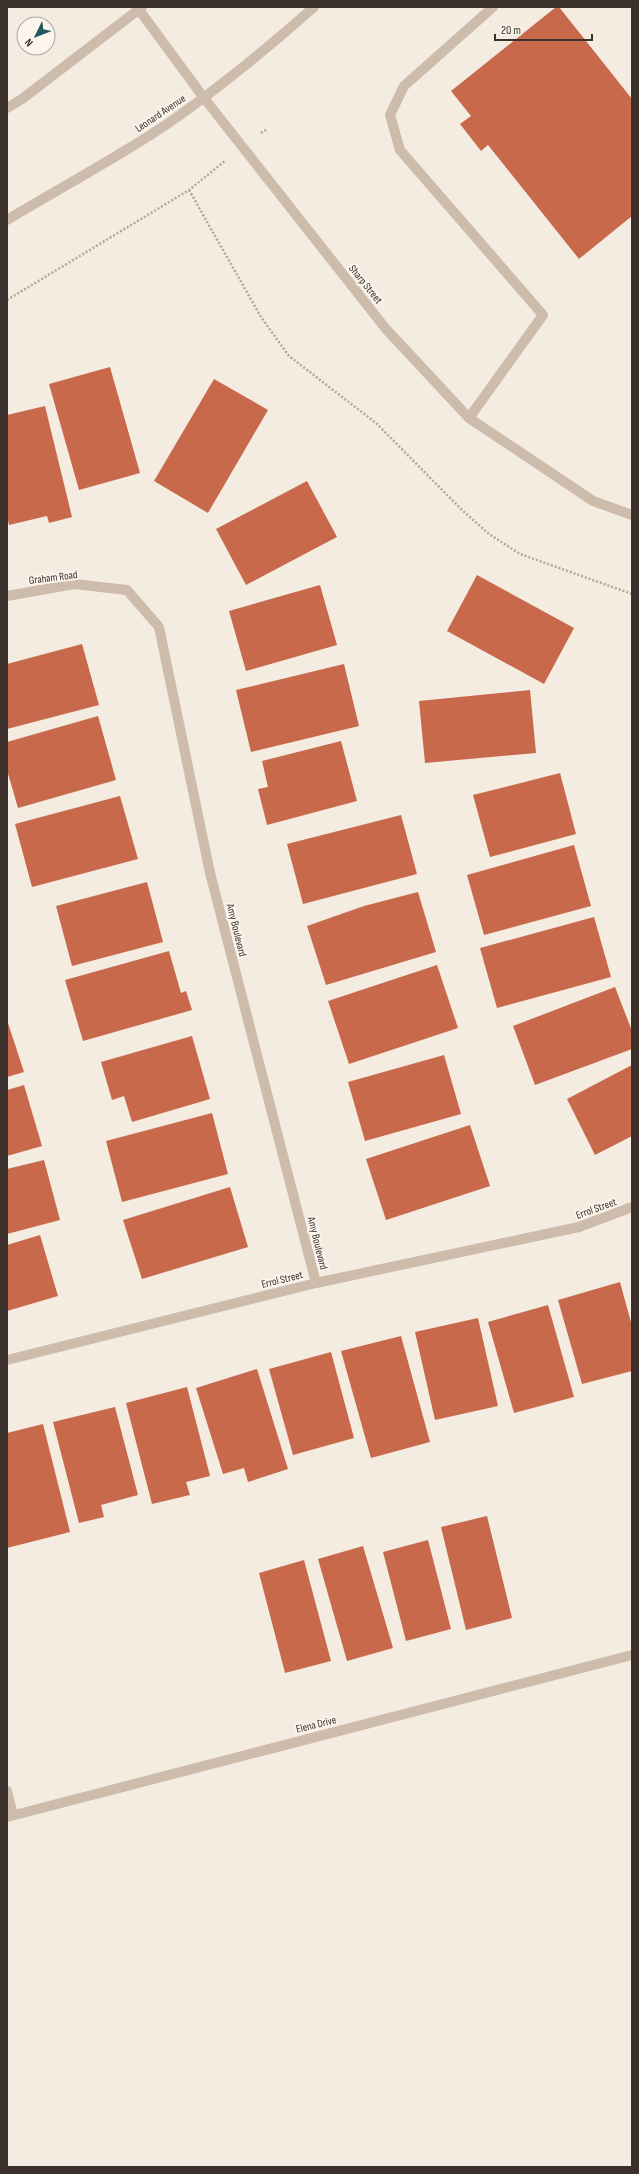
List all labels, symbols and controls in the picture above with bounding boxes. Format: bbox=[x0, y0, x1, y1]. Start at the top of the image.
north arrow bbox=[16, 16, 56, 56]
scale bar bbox=[495, 16, 592, 42]
text: 20 m bbox=[501, 23, 521, 38]
text: N bbox=[22, 36, 36, 49]
street label: Leonard Avenue bbox=[133, 92, 188, 135]
street label: Sharp Street bbox=[346, 262, 386, 307]
street label: Graham Road bbox=[28, 568, 78, 587]
street label: Amy Boulevard bbox=[223, 901, 249, 958]
street label: Errol Street bbox=[574, 1195, 619, 1222]
street label: Amy Boulevard bbox=[304, 1214, 330, 1271]
street label: Errol Street bbox=[260, 1268, 305, 1291]
street label: Elena Drive bbox=[295, 1713, 338, 1736]

